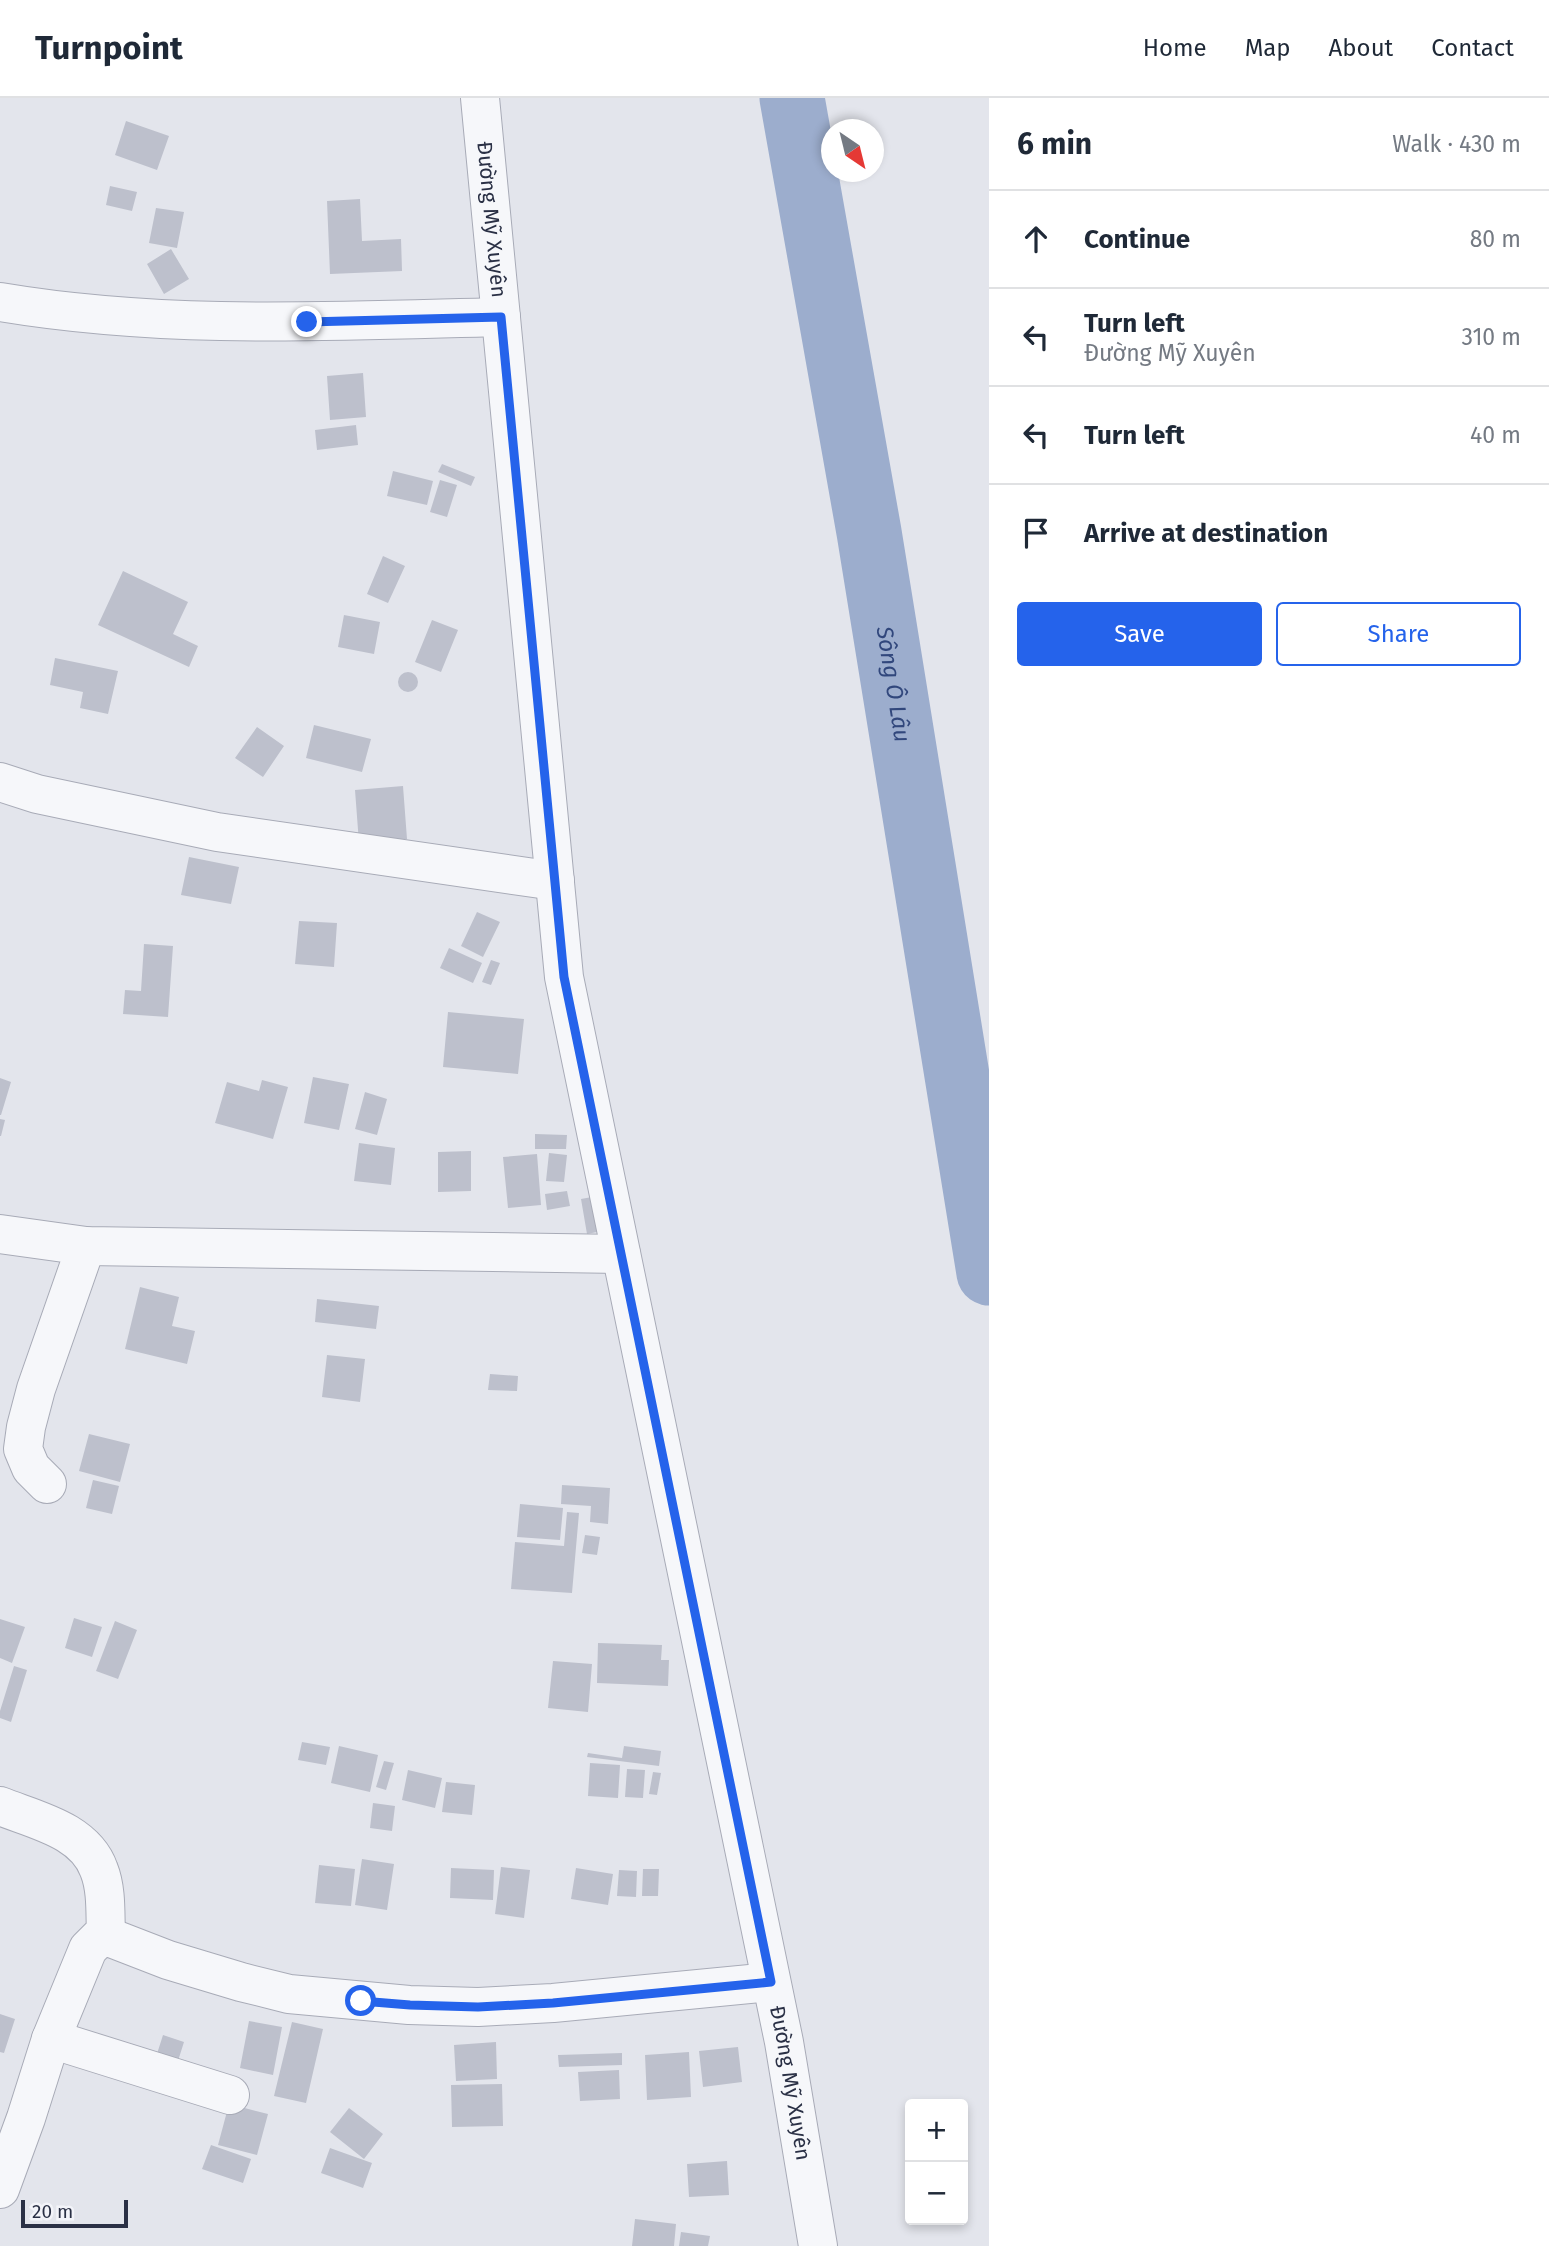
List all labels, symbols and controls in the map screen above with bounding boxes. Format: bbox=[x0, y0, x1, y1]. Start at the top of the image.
text: Turnpoint bbox=[35, 28, 183, 68]
text: Home bbox=[1143, 34, 1207, 62]
text: Map bbox=[1245, 34, 1291, 62]
text: About bbox=[1329, 34, 1393, 62]
text: Contact bbox=[1431, 34, 1514, 62]
north arrow bbox=[821, 119, 884, 182]
text: 6 min bbox=[1017, 126, 1092, 162]
text: Walk · 430 m bbox=[1392, 130, 1521, 158]
street label: Đường Mỹ Xuyên bbox=[471, 140, 512, 299]
icon: ahead bbox=[1017, 220, 1055, 258]
text: Continue bbox=[1084, 224, 1190, 255]
text: 80 m bbox=[1470, 225, 1521, 253]
route end bbox=[291, 306, 322, 337]
text: Turn left bbox=[1084, 308, 1185, 339]
icon: left bbox=[1017, 318, 1055, 356]
text: 310 m bbox=[1461, 323, 1521, 351]
text: Đường Mỹ Xuyên bbox=[1084, 339, 1256, 367]
icon: left bbox=[1017, 416, 1055, 454]
text: Turn left bbox=[1084, 420, 1185, 451]
text: 40 m bbox=[1470, 421, 1521, 449]
icon: arrive bbox=[1017, 514, 1055, 552]
text: Arrive at destination bbox=[1084, 518, 1328, 549]
button: Save bbox=[1017, 602, 1262, 666]
button: Share bbox=[1276, 602, 1521, 666]
water label: Sông Ô Lâu bbox=[870, 623, 917, 744]
route start bbox=[345, 1985, 376, 2016]
street label: Đường Mỹ Xuyên bbox=[764, 2003, 817, 2162]
map controls bbox=[905, 2099, 968, 2225]
button: + bbox=[905, 2099, 968, 2162]
button: − bbox=[905, 2162, 968, 2225]
scale bar bbox=[21, 2197, 128, 2229]
text: 20 m bbox=[32, 2200, 73, 2223]

